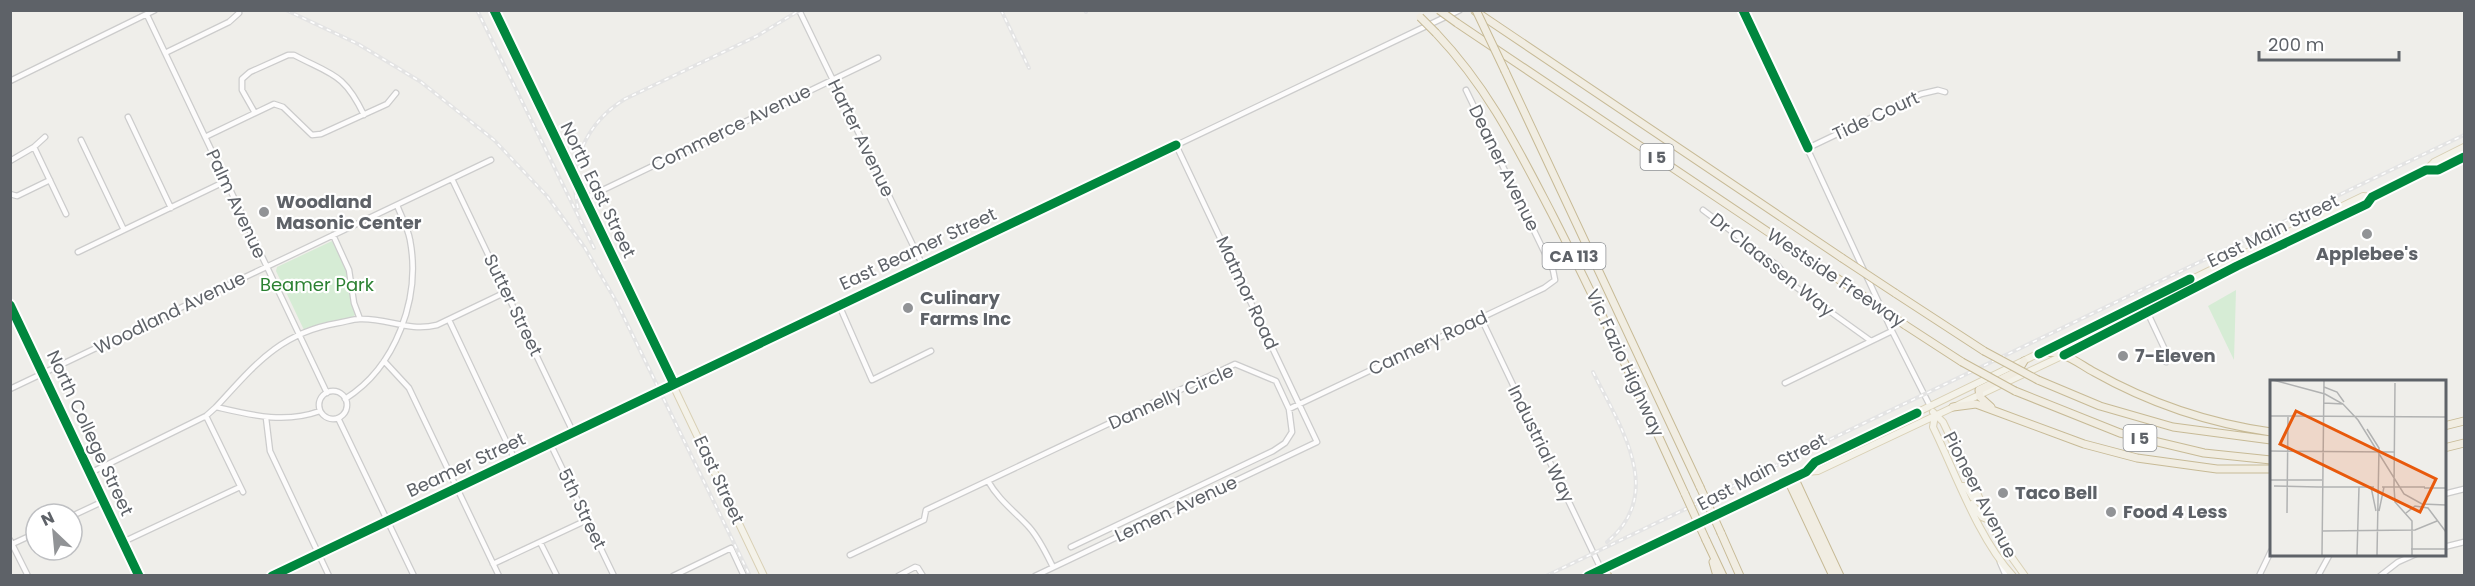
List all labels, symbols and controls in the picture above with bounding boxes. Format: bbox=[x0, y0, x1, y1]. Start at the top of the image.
scale bar bbox=[2259, 24, 2398, 62]
text: 200 m bbox=[2268, 32, 2324, 57]
street label: Harter Avenue bbox=[822, 75, 901, 201]
street label: Commerce Avenue bbox=[647, 78, 815, 177]
street label: Tide Court bbox=[1829, 85, 1923, 146]
street label: Deaner Avenue bbox=[1463, 100, 1546, 235]
street label: North East Street bbox=[555, 118, 642, 262]
road number: I 5 bbox=[1640, 144, 1674, 170]
street label: Palm Avenue bbox=[200, 145, 273, 263]
street label: East Main Street bbox=[2203, 188, 2343, 273]
place label: Woodland Masonic Center bbox=[276, 189, 422, 235]
street label: East Beamer Street bbox=[835, 201, 1000, 296]
marker: Woodland Masonic Center bbox=[257, 205, 271, 219]
street label: Dr Claassen Way bbox=[1705, 207, 1840, 322]
street label: Westside Freeway bbox=[1762, 222, 1910, 333]
marker: Applebee's bbox=[2360, 227, 2374, 241]
street label: Matmor Road bbox=[1210, 232, 1285, 354]
place label: Applebee's bbox=[2316, 241, 2418, 266]
road number: CA 113 bbox=[1542, 243, 1606, 269]
street label: Sutter Street bbox=[478, 250, 549, 360]
street label: Woodland Avenue bbox=[90, 265, 250, 360]
park label: Beamer Park bbox=[260, 272, 375, 297]
place label: Culinary Farms Inc bbox=[920, 285, 1011, 331]
street label: Vic Fazio Highway bbox=[1580, 285, 1671, 441]
marker: Culinary Farms Inc bbox=[901, 301, 915, 315]
street label: Cannery Road bbox=[1364, 304, 1491, 381]
place label: 7-Eleven bbox=[2135, 343, 2216, 368]
street label: North College Street bbox=[42, 347, 138, 519]
marker: 7-Eleven bbox=[2116, 349, 2130, 363]
street label: Dannelly Circle bbox=[1104, 358, 1237, 435]
inset map bbox=[2270, 380, 2445, 556]
street label: Industrial Way bbox=[1502, 381, 1581, 507]
road number: I 5 bbox=[2124, 425, 2156, 451]
street label: Beamer Street bbox=[402, 426, 529, 503]
street label: East Main Street bbox=[1693, 427, 1831, 516]
street label: Pioneer Avenue bbox=[1938, 427, 2023, 563]
street label: East Street bbox=[688, 432, 751, 528]
street label: 5th Street bbox=[552, 464, 613, 553]
street label: Lemen Avenue bbox=[1110, 469, 1241, 548]
place label: Taco Bell bbox=[2015, 480, 2098, 505]
marker: Taco Bell bbox=[1996, 486, 2010, 500]
place label: Food 4 Less bbox=[2123, 499, 2228, 524]
north arrow bbox=[24, 502, 84, 562]
marker: Food 4 Less bbox=[2104, 505, 2118, 519]

